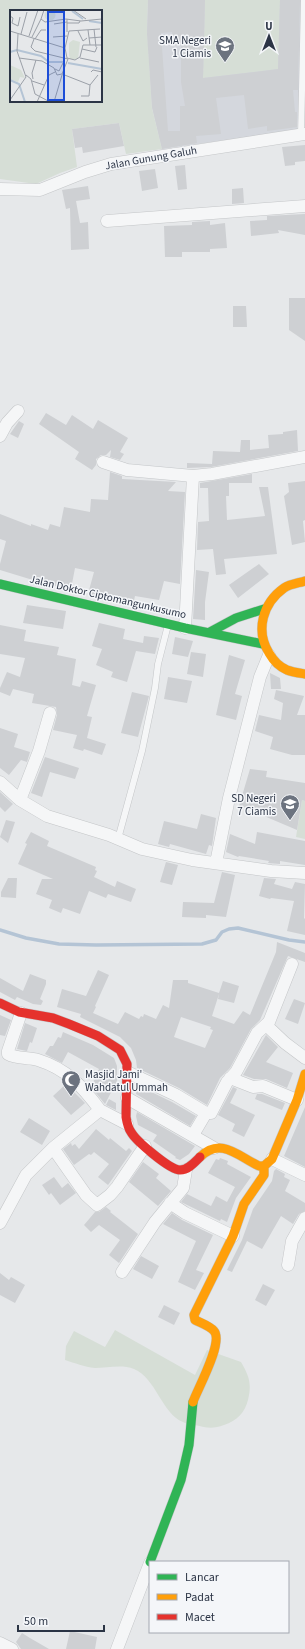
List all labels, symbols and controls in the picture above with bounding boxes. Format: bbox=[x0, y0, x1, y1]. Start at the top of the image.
inset map bbox=[10, 10, 102, 102]
north arrow bbox=[249, 16, 289, 56]
text: U bbox=[265, 19, 273, 34]
place label: SMA Negeri 1 Ciamis bbox=[159, 33, 211, 61]
school or university icon: SMA Negeri 1 Ciamis bbox=[214, 35, 236, 63]
street label: Jalan Gunung Galuh bbox=[104, 143, 198, 173]
street label: Jalan Doktor Ciptomangunkusumo bbox=[28, 572, 188, 622]
place label: SD Negeri 7 Ciamis bbox=[231, 791, 276, 819]
school or university icon: SD Negeri 7 Ciamis bbox=[279, 793, 301, 821]
place label: Masjid Jami' Wahdatul Ummah bbox=[85, 1067, 168, 1095]
mosque icon: Masjid Jami' Wahdatul Ummah bbox=[60, 1069, 82, 1097]
legend bbox=[149, 1561, 289, 1633]
text: Lancar bbox=[185, 1569, 220, 1586]
text: Padat bbox=[185, 1589, 214, 1606]
scale bar bbox=[18, 1607, 104, 1633]
text: Macet bbox=[185, 1609, 215, 1626]
text: 50 m bbox=[24, 1613, 48, 1630]

